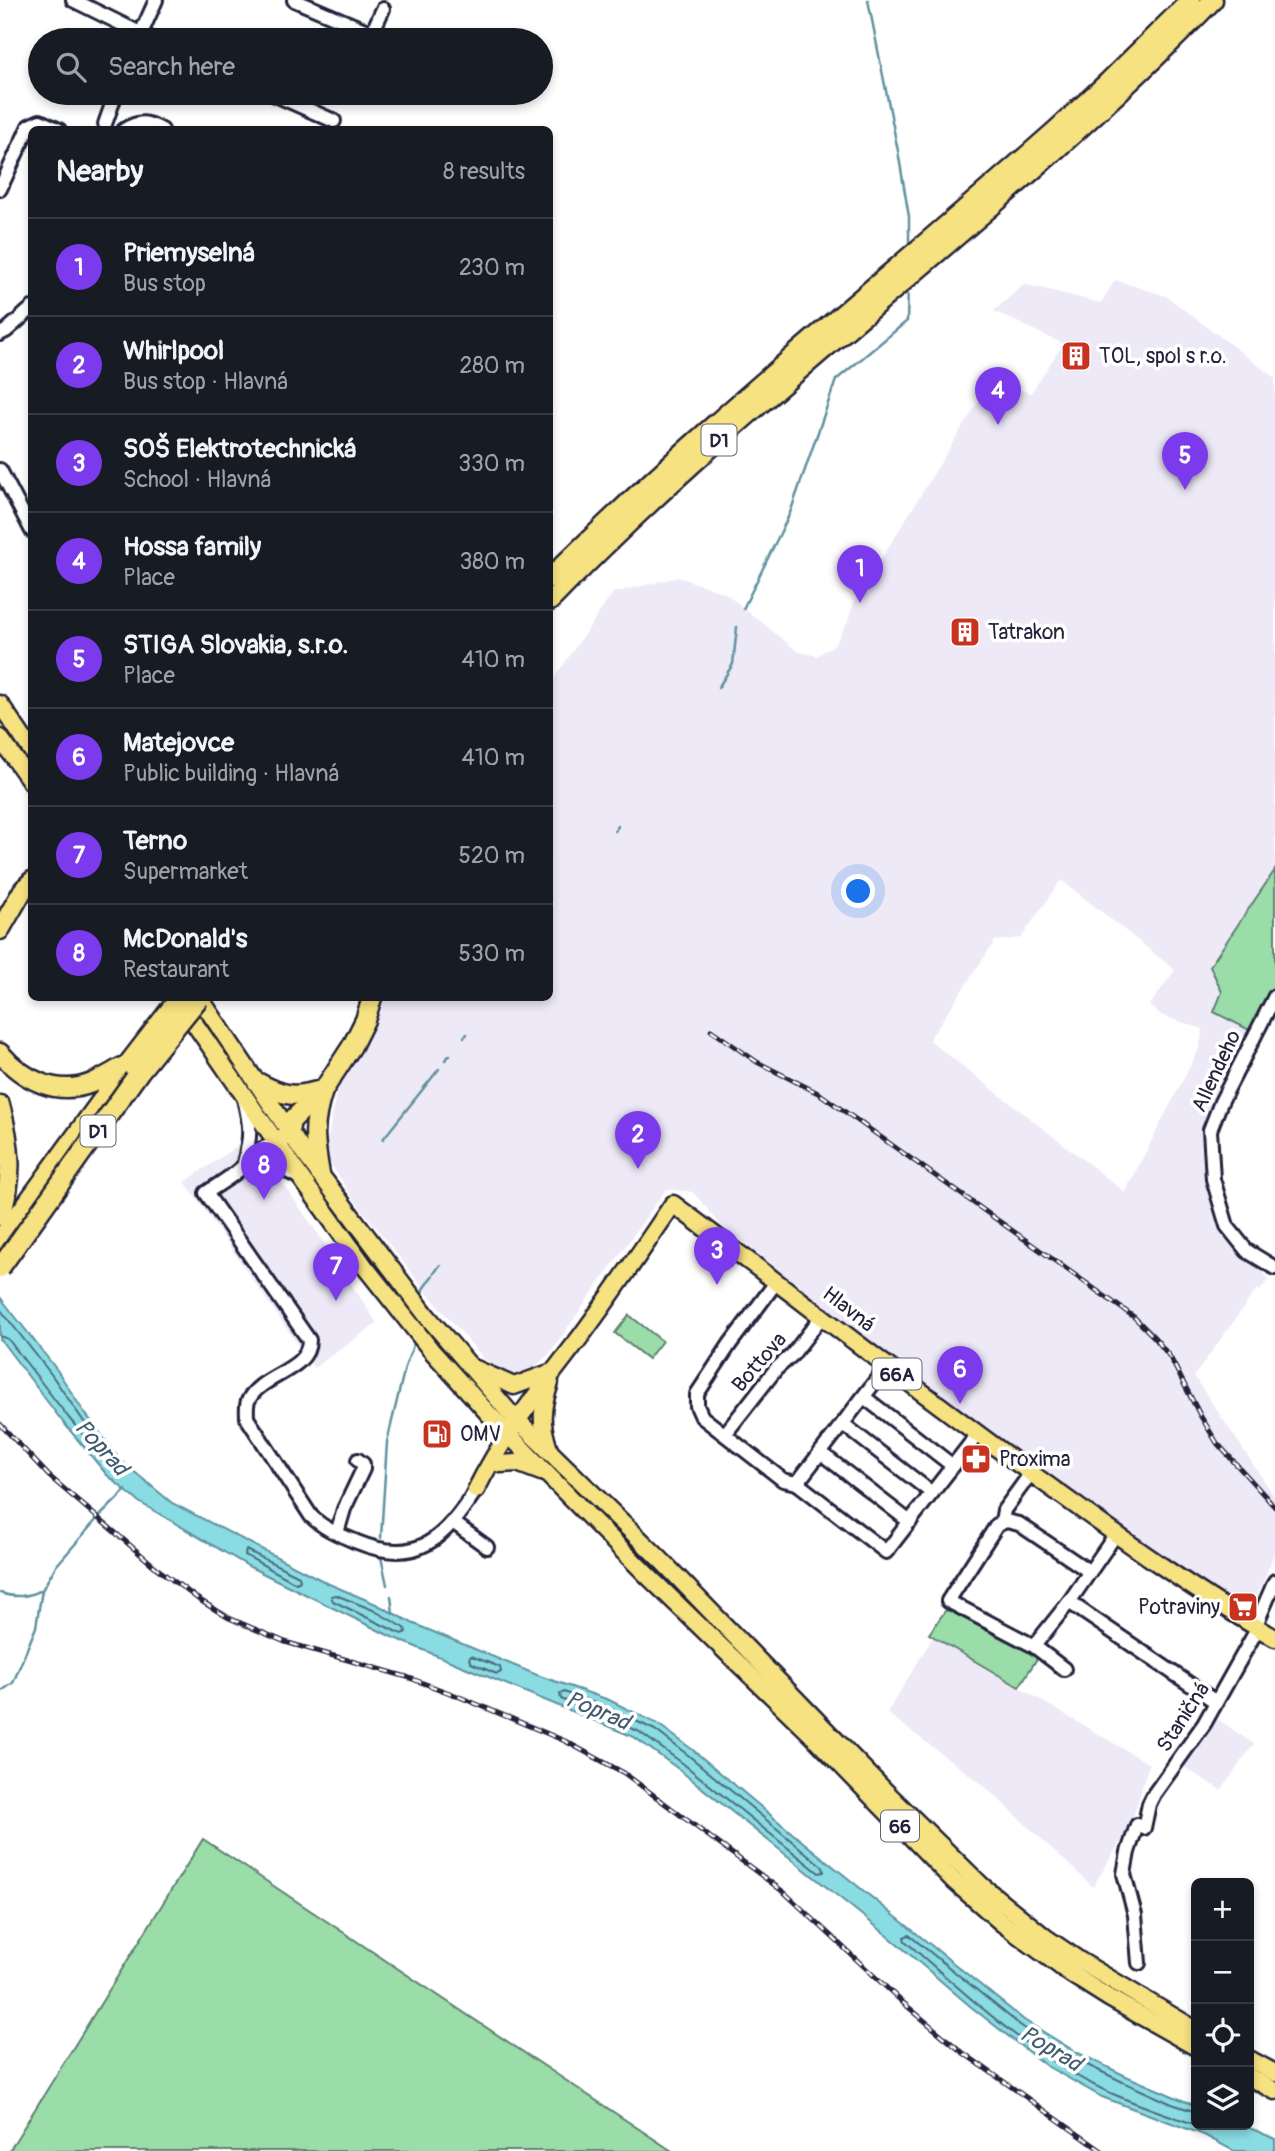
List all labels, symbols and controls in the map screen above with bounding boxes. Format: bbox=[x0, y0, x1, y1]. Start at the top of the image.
search box bbox=[28, 28, 553, 105]
icon: search bbox=[52, 48, 90, 86]
text: Search here bbox=[108, 51, 235, 83]
text: Nearby bbox=[56, 153, 143, 190]
text: 8 results bbox=[443, 157, 525, 186]
text: Priemyselná bbox=[123, 237, 255, 269]
text: 1 bbox=[75, 253, 84, 282]
text: 230 m bbox=[459, 253, 525, 282]
text: Bus stop bbox=[123, 269, 206, 298]
text: Whirlpool bbox=[123, 335, 224, 367]
building icon: TOL, spol s r.o. bbox=[1059, 339, 1093, 373]
place label: TOL, spol s r.o. bbox=[1099, 343, 1227, 370]
text: 2 bbox=[73, 351, 85, 380]
text: 280 m bbox=[459, 351, 525, 380]
text: Bus stop · Hlavná bbox=[123, 367, 288, 396]
pin: 4 bbox=[975, 367, 1021, 425]
road number: D1 bbox=[702, 424, 736, 456]
pin: 5 bbox=[1162, 432, 1208, 490]
text: SOŠ Elektrotechnická bbox=[123, 433, 356, 465]
text: 3 bbox=[73, 449, 85, 478]
text: 330 m bbox=[458, 449, 525, 478]
text: School · Hlavná bbox=[123, 465, 271, 494]
text: Hossa family bbox=[123, 531, 261, 563]
pin: 1 bbox=[837, 545, 883, 603]
text: 4 bbox=[72, 547, 86, 576]
text: 380 m bbox=[459, 547, 525, 576]
text: Place bbox=[123, 563, 175, 592]
building icon: Tatrakon bbox=[948, 615, 982, 649]
place label: Tatrakon bbox=[988, 619, 1065, 646]
text: STIGA Slovakia, s.r.o. bbox=[123, 629, 348, 661]
text: 5 bbox=[73, 645, 85, 674]
text: 410 m bbox=[462, 645, 525, 674]
text: Place bbox=[123, 661, 175, 690]
text: Matejovce bbox=[123, 727, 234, 759]
text: 6 bbox=[72, 743, 86, 772]
text: 410 m bbox=[462, 743, 525, 772]
text: Public building · Hlavná bbox=[123, 759, 339, 788]
text: Terno bbox=[123, 825, 187, 857]
text: 7 bbox=[73, 841, 85, 870]
text: 520 m bbox=[459, 841, 525, 870]
text: Supermarket bbox=[123, 857, 248, 886]
your location bbox=[841, 874, 875, 908]
text: McDonald's bbox=[123, 923, 247, 955]
text: 8 bbox=[73, 939, 85, 968]
text: 530 m bbox=[459, 939, 525, 968]
text: Restaurant bbox=[123, 955, 229, 984]
street label: Allendeho bbox=[1186, 1026, 1247, 1117]
pin: 2 bbox=[615, 1111, 661, 1169]
road number: D1 bbox=[80, 1116, 116, 1147]
pin: 8 bbox=[241, 1142, 287, 1200]
pin: 3 bbox=[694, 1227, 740, 1285]
pin: 7 bbox=[313, 1243, 359, 1301]
street label: Hlavná bbox=[817, 1281, 880, 1338]
street label: Bottova bbox=[726, 1327, 793, 1398]
pin: 6 bbox=[937, 1346, 983, 1404]
road number: 66A bbox=[872, 1358, 922, 1390]
water label: Poprad bbox=[69, 1413, 136, 1484]
fuel station icon: OMV bbox=[420, 1417, 454, 1451]
place label: OMV bbox=[460, 1421, 501, 1448]
pharmacy icon: Proxima bbox=[959, 1442, 993, 1476]
place label: Proxima bbox=[999, 1446, 1070, 1473]
supermarket icon: Potraviny bbox=[1226, 1590, 1260, 1624]
place label: Potraviny bbox=[1138, 1594, 1220, 1621]
street label: Staničná bbox=[1151, 1677, 1216, 1757]
water label: Poprad bbox=[562, 1684, 637, 1738]
road number: 66 bbox=[881, 1810, 919, 1842]
map controls bbox=[1191, 1878, 1254, 2130]
button: + bbox=[1191, 1878, 1254, 1941]
button: − bbox=[1191, 1941, 1254, 2004]
button: locate bbox=[1191, 2004, 1254, 2067]
water label: Poprad bbox=[1015, 2019, 1089, 2079]
button: layers bbox=[1191, 2067, 1254, 2130]

